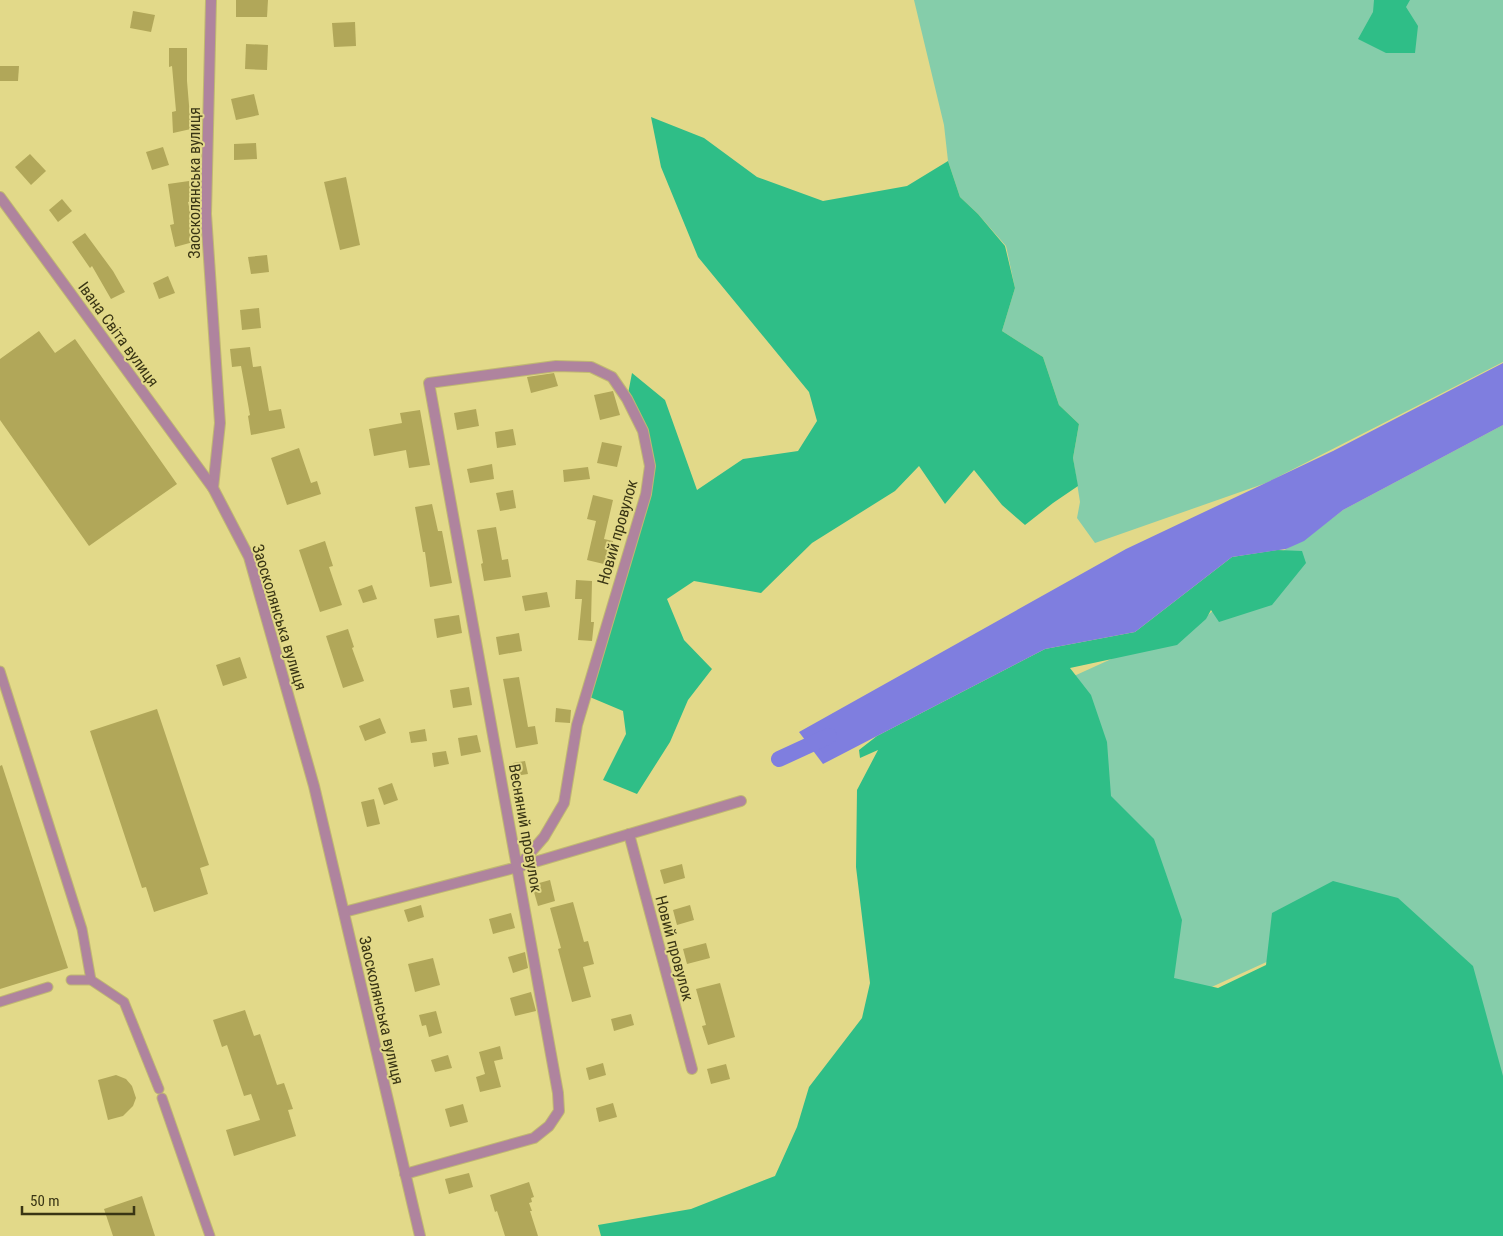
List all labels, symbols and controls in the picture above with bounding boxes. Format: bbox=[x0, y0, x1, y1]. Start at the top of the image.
street label: Заосколянська вулиця bbox=[185, 107, 204, 259]
street label: Івана Світа вулиця bbox=[74, 278, 163, 390]
street label: Новий провулок bbox=[593, 477, 642, 587]
street label: Заосколянська вулиця bbox=[248, 542, 311, 692]
street label: Весняний провулок bbox=[505, 762, 546, 894]
street label: Новий провулок bbox=[651, 893, 698, 1003]
street label: Заосколянська вулиця bbox=[355, 934, 408, 1086]
scale bar bbox=[22, 1184, 135, 1216]
text: 50 m bbox=[30, 1192, 60, 1210]

